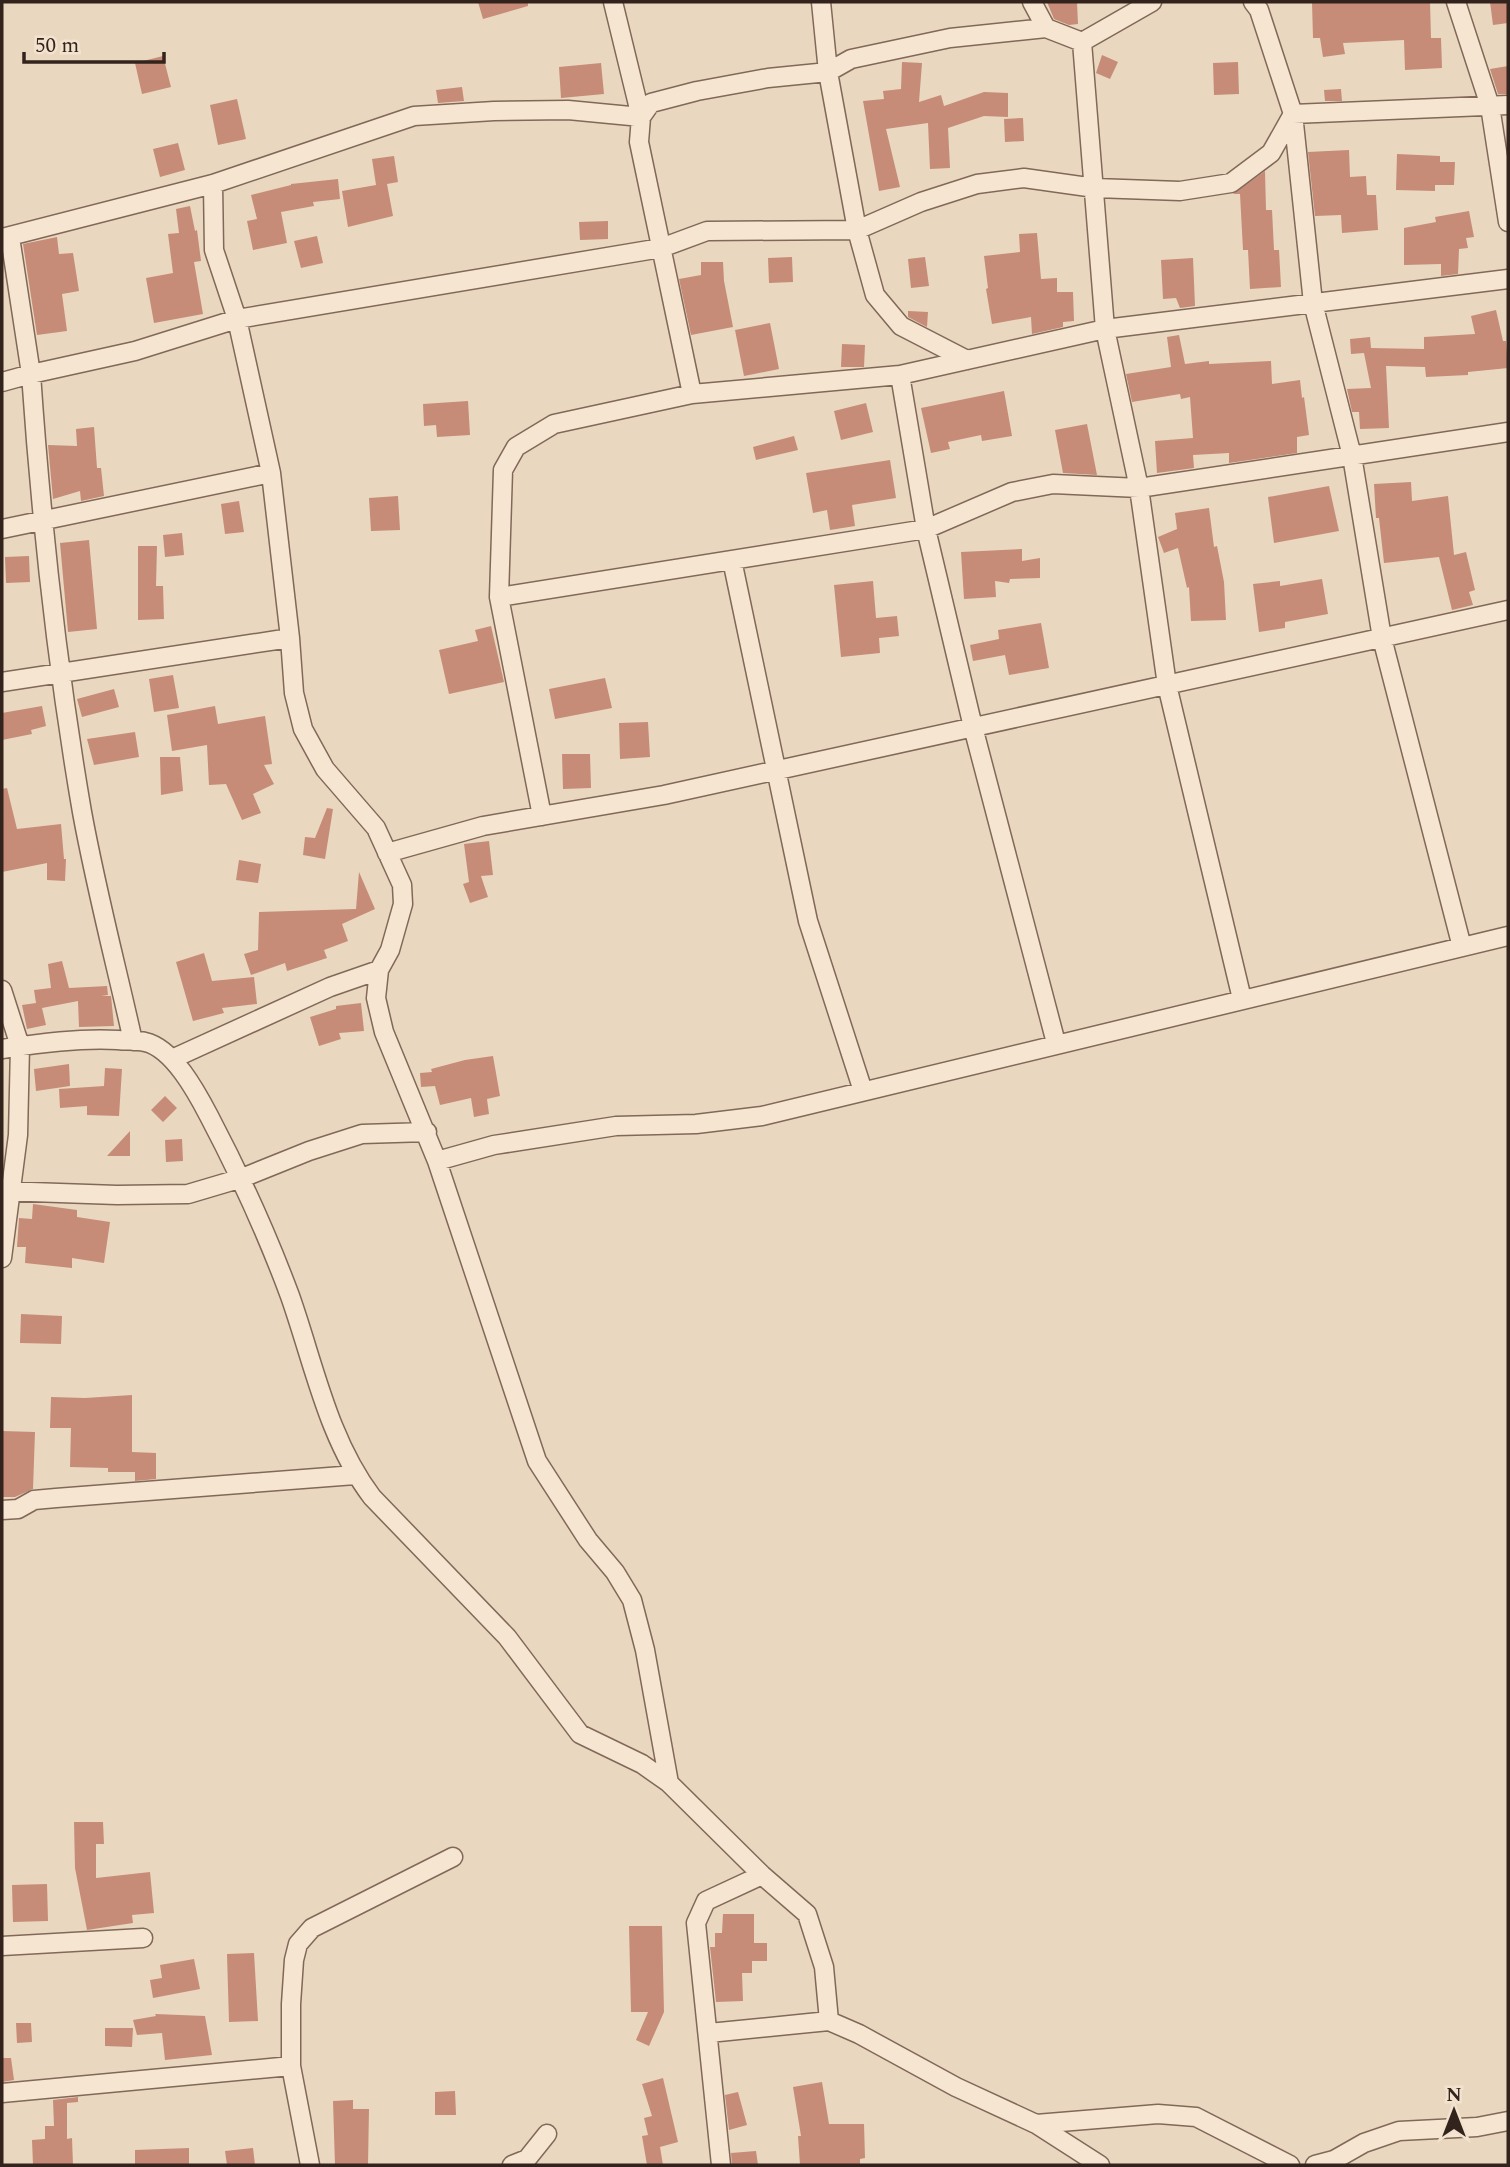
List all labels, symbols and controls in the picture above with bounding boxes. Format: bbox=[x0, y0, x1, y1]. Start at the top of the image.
scale bar bbox=[24, 21, 164, 65]
text: 50 m bbox=[35, 30, 79, 62]
north arrow bbox=[1419, 2076, 1489, 2146]
text: N bbox=[1446, 2081, 1462, 2110]

